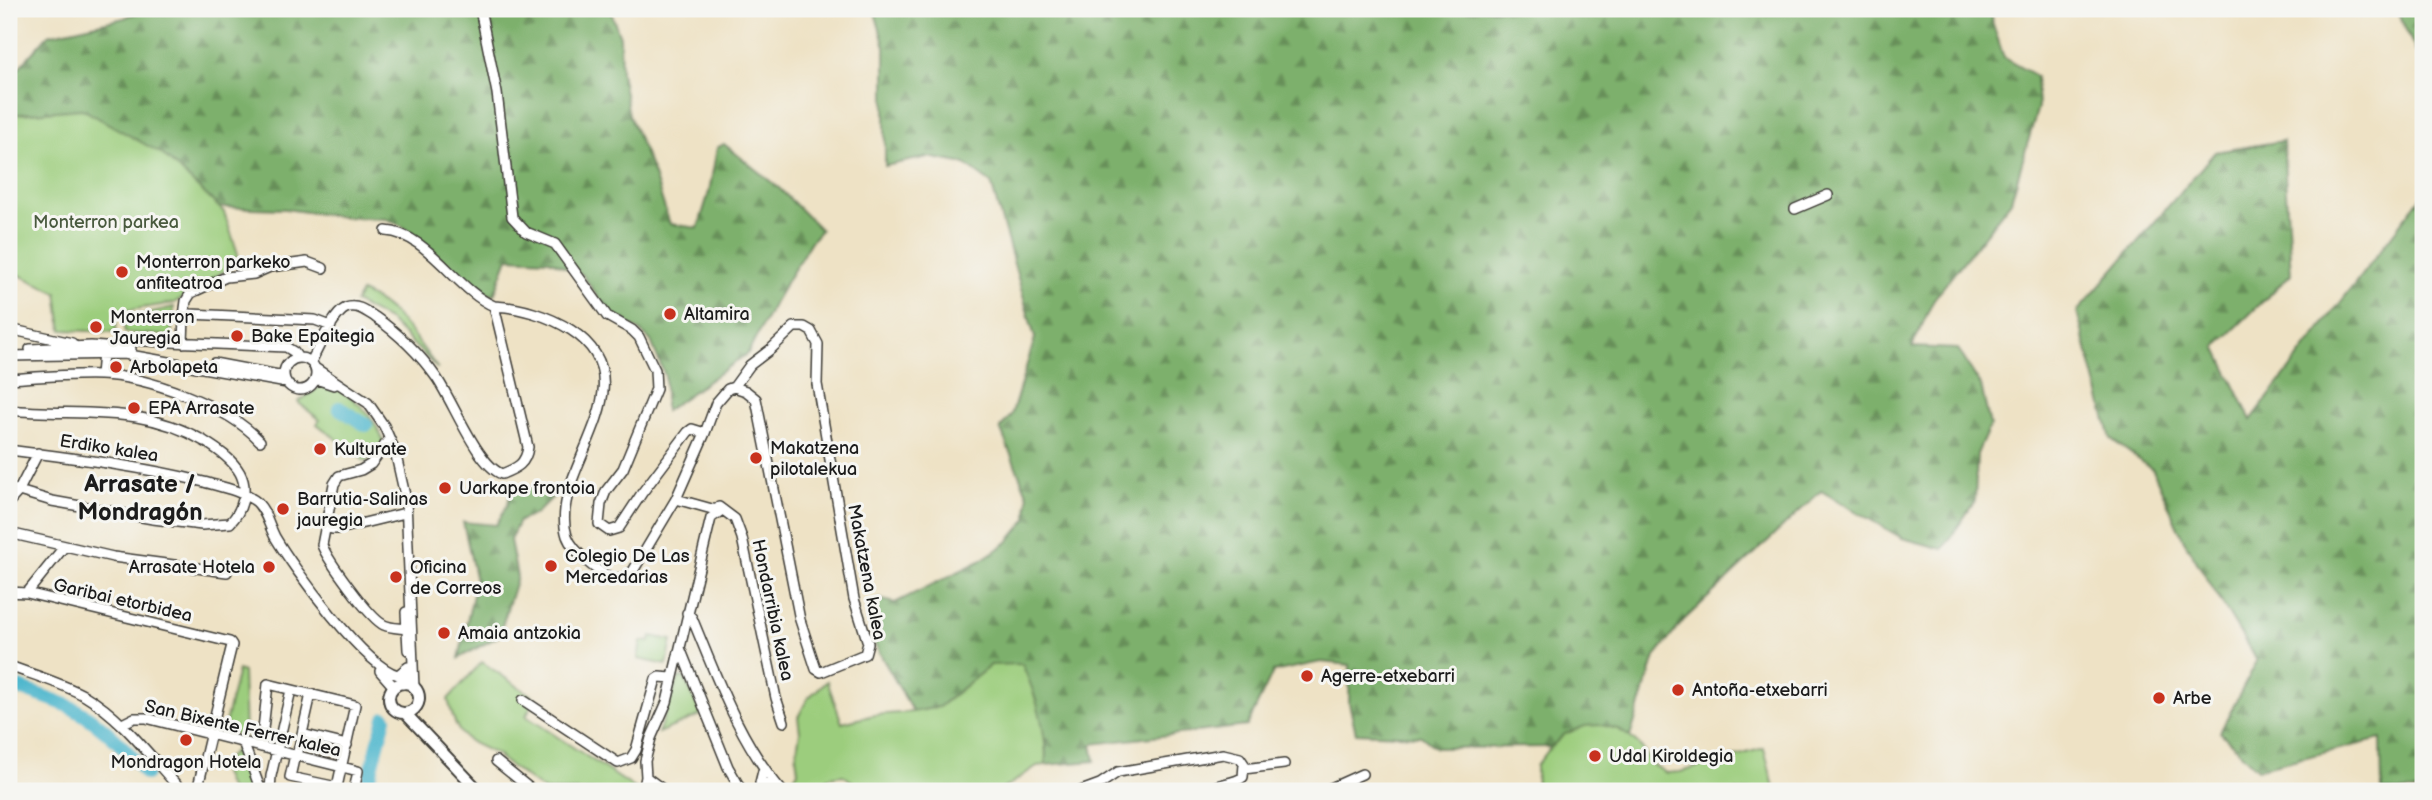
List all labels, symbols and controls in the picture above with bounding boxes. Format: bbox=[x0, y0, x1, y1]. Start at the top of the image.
park label: Monterron parkea bbox=[33, 212, 179, 233]
place label: Monterron parkeko anfiteatroa bbox=[136, 252, 291, 294]
marker: Monterron parkeko anfiteatroa bbox=[114, 264, 130, 280]
place label: Altamira bbox=[684, 304, 750, 325]
marker: Altamira bbox=[662, 306, 678, 322]
place label: Monterron Jauregia bbox=[110, 307, 195, 349]
marker: Monterron Jauregia bbox=[88, 319, 104, 335]
place label: Bake Epaitegia bbox=[251, 326, 375, 347]
marker: Bake Epaitegia bbox=[229, 328, 245, 344]
place label: Arbolapeta bbox=[130, 357, 218, 378]
marker: Arbolapeta bbox=[108, 359, 124, 375]
place label: EPA Arrasate bbox=[148, 398, 255, 419]
marker: EPA Arrasate bbox=[126, 400, 142, 416]
street label: Erdiko kalea bbox=[58, 430, 160, 467]
place label: Makatzena pilotalekua bbox=[770, 438, 859, 480]
place label: Kulturate bbox=[334, 439, 407, 460]
marker: Kulturate bbox=[312, 441, 328, 457]
marker: Makatzena pilotalekua bbox=[748, 450, 764, 466]
district label: Arrasate / Mondragón bbox=[77, 470, 203, 527]
place label: Uarkape frontoia bbox=[459, 478, 595, 499]
marker: Uarkape frontoia bbox=[437, 480, 453, 496]
place label: Barrutia-Salinas jauregia bbox=[296, 489, 428, 531]
marker: Barrutia-Salinas jauregia bbox=[275, 501, 291, 517]
street label: Makatzena kalea bbox=[843, 503, 890, 642]
street label: Hondarribia kalea bbox=[747, 537, 798, 683]
place label: Colegio De Las Mercedarias bbox=[565, 546, 690, 588]
place label: Arrasate Hotela bbox=[129, 557, 255, 578]
place label: Oficina de Correos bbox=[410, 557, 501, 599]
marker: Colegio De Las Mercedarias bbox=[543, 558, 559, 574]
marker: Arrasate Hotela bbox=[261, 559, 277, 575]
marker: Oficina de Correos bbox=[388, 569, 404, 585]
street label: Garibai etorbidea bbox=[51, 574, 194, 627]
place label: Amaia antzokia bbox=[458, 623, 581, 644]
marker: Amaia antzokia bbox=[436, 625, 452, 641]
place label: Agerre-etxebarri bbox=[1321, 666, 1455, 687]
marker: Agerre-etxebarri bbox=[1299, 668, 1315, 684]
place label: Antoña-etxebarri bbox=[1692, 680, 1828, 701]
marker: Antoña-etxebarri bbox=[1670, 682, 1686, 698]
place label: Arbe bbox=[2173, 688, 2212, 709]
marker: Arbe bbox=[2151, 690, 2167, 706]
street label: San Bixente Ferrer kalea bbox=[143, 696, 343, 761]
marker: Mondragon Hotela bbox=[178, 732, 194, 748]
place label: Udal Kiroldegia bbox=[1609, 746, 1733, 767]
marker: Udal Kiroldegia bbox=[1587, 748, 1603, 764]
place label: Mondragon Hotela bbox=[110, 752, 262, 773]

